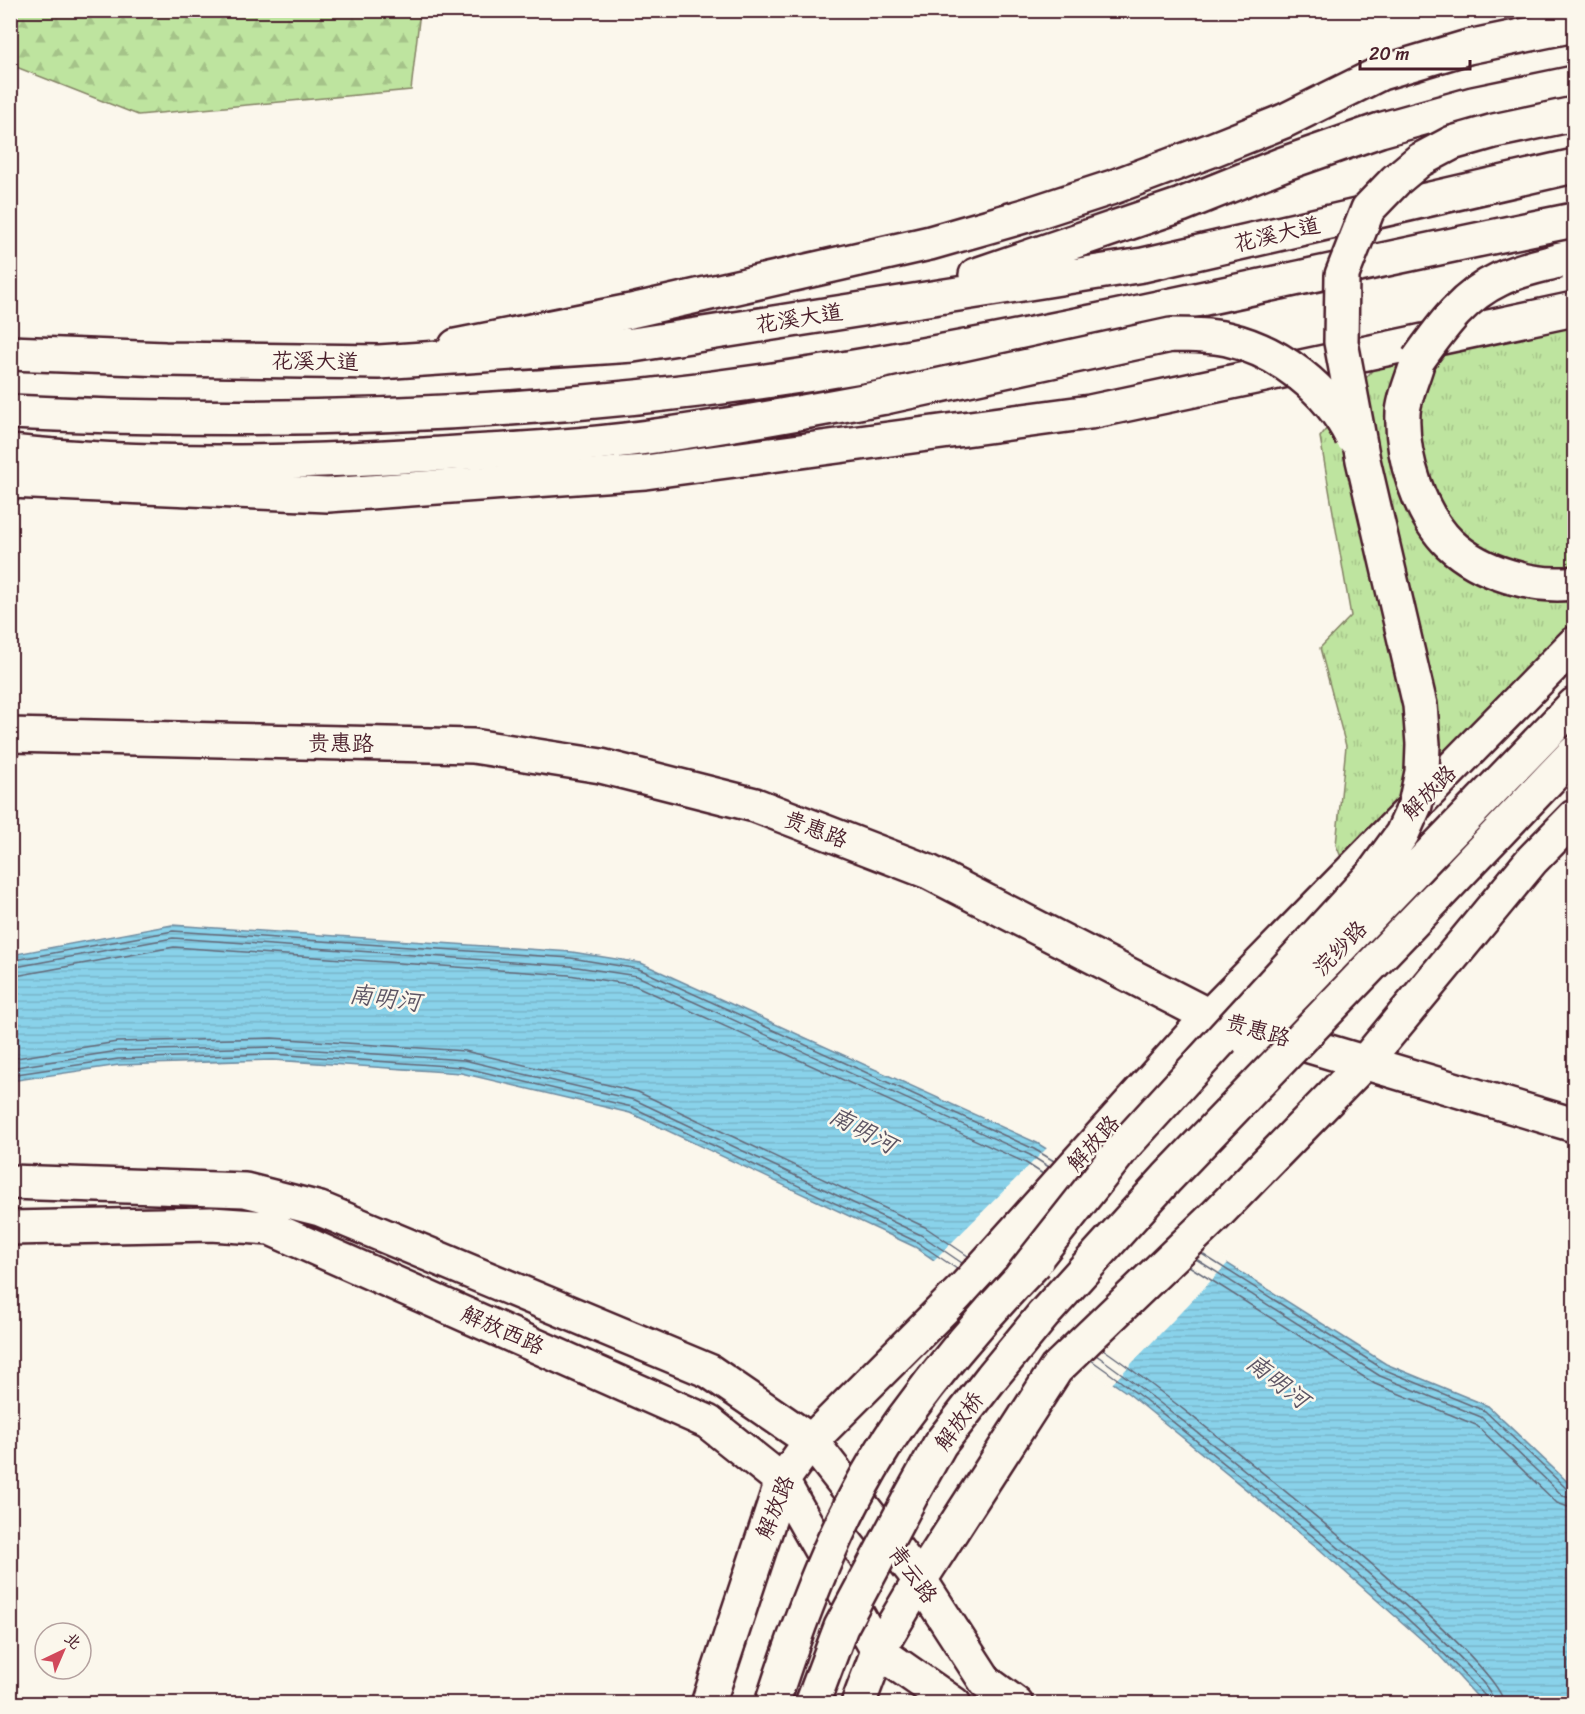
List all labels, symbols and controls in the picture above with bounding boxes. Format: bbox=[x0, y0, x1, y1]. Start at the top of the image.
scale bar bbox=[1360, 33, 1470, 71]
text: 20 m bbox=[1369, 38, 1409, 70]
street label: 花溪大道 bbox=[1230, 205, 1324, 263]
street label: 花溪大道 bbox=[752, 292, 846, 344]
street label: 花溪大道 bbox=[271, 341, 359, 381]
street label: 贵惠路 bbox=[308, 723, 374, 763]
street label: 解放路 bbox=[1392, 755, 1466, 829]
street label: 贵惠路 bbox=[778, 799, 854, 859]
street label: 浣纱路 bbox=[1303, 911, 1377, 985]
water label: 南明河 bbox=[347, 973, 427, 1024]
street label: 贵惠路 bbox=[1221, 1002, 1295, 1058]
water label: 南明河 bbox=[821, 1095, 908, 1167]
street label: 解放路 bbox=[1056, 1105, 1130, 1181]
street label: 解放西路 bbox=[455, 1294, 551, 1366]
water label: 南明河 bbox=[1237, 1342, 1322, 1422]
street label: 解放桥 bbox=[924, 1383, 994, 1459]
street label: 解放路 bbox=[745, 1469, 805, 1545]
street label: 青云路 bbox=[878, 1536, 948, 1612]
north arrow bbox=[33, 1621, 93, 1681]
text: 北 bbox=[57, 1625, 89, 1657]

